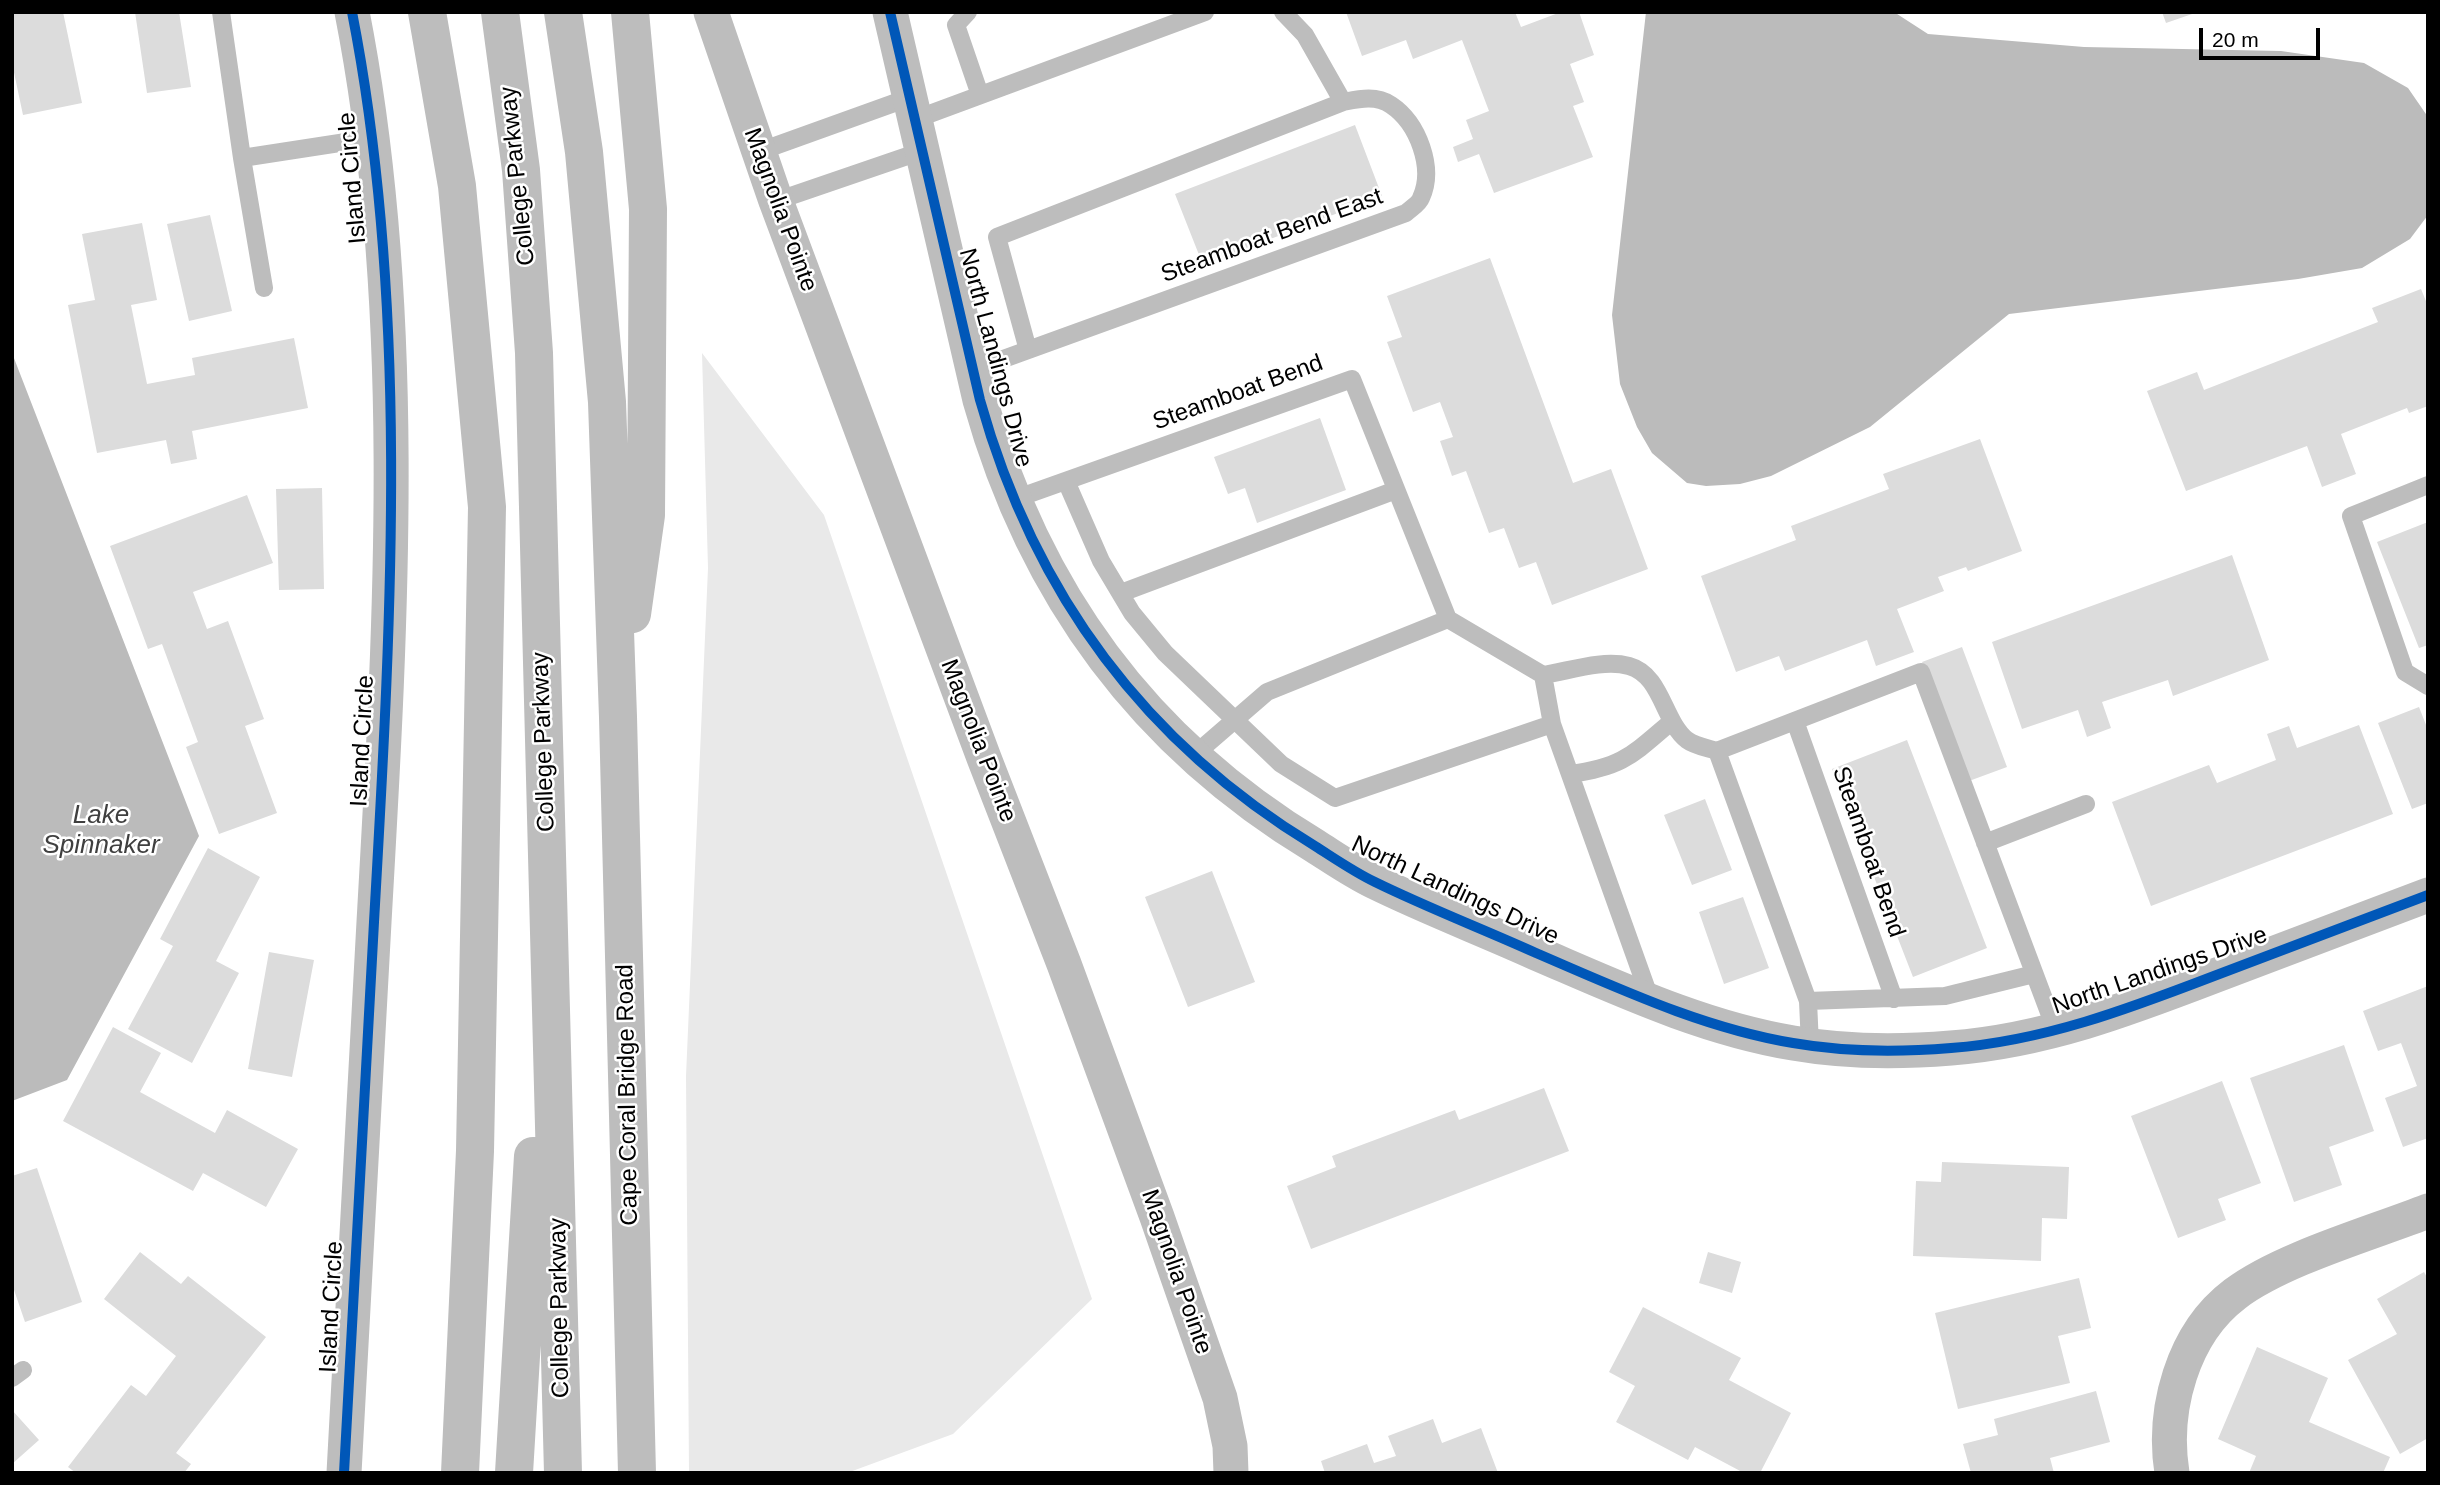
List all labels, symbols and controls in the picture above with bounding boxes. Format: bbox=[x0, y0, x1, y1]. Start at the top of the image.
scale bar bbox=[2202, 14, 2323, 58]
text: 20 m bbox=[2212, 28, 2259, 51]
street label: College Parkway bbox=[494, 85, 542, 267]
street label: Island Circle bbox=[333, 111, 373, 245]
street label: Magnolia Pointe bbox=[737, 124, 823, 296]
street label: Steamboat Bend East bbox=[1157, 183, 1387, 289]
street label: North Landings Drive bbox=[952, 245, 1038, 471]
street label: Steamboat Bend bbox=[1149, 349, 1327, 437]
street label: College Parkway bbox=[526, 652, 562, 832]
street label: Magnolia Pointe bbox=[934, 655, 1022, 827]
street label: Island Circle bbox=[345, 674, 381, 808]
street label: Steamboat Bend bbox=[1825, 763, 1911, 941]
water label: Lake Spinnaker bbox=[42, 800, 160, 862]
street label: North Landings Drive bbox=[1347, 830, 1563, 952]
street label: North Landings Drive bbox=[2049, 921, 2271, 1021]
street label: Cape Coral Bridge Road bbox=[611, 964, 645, 1226]
street label: Magnolia Pointe bbox=[1134, 1186, 1218, 1358]
street label: College Parkway bbox=[544, 1218, 576, 1398]
street label: Island Circle bbox=[314, 1240, 350, 1374]

